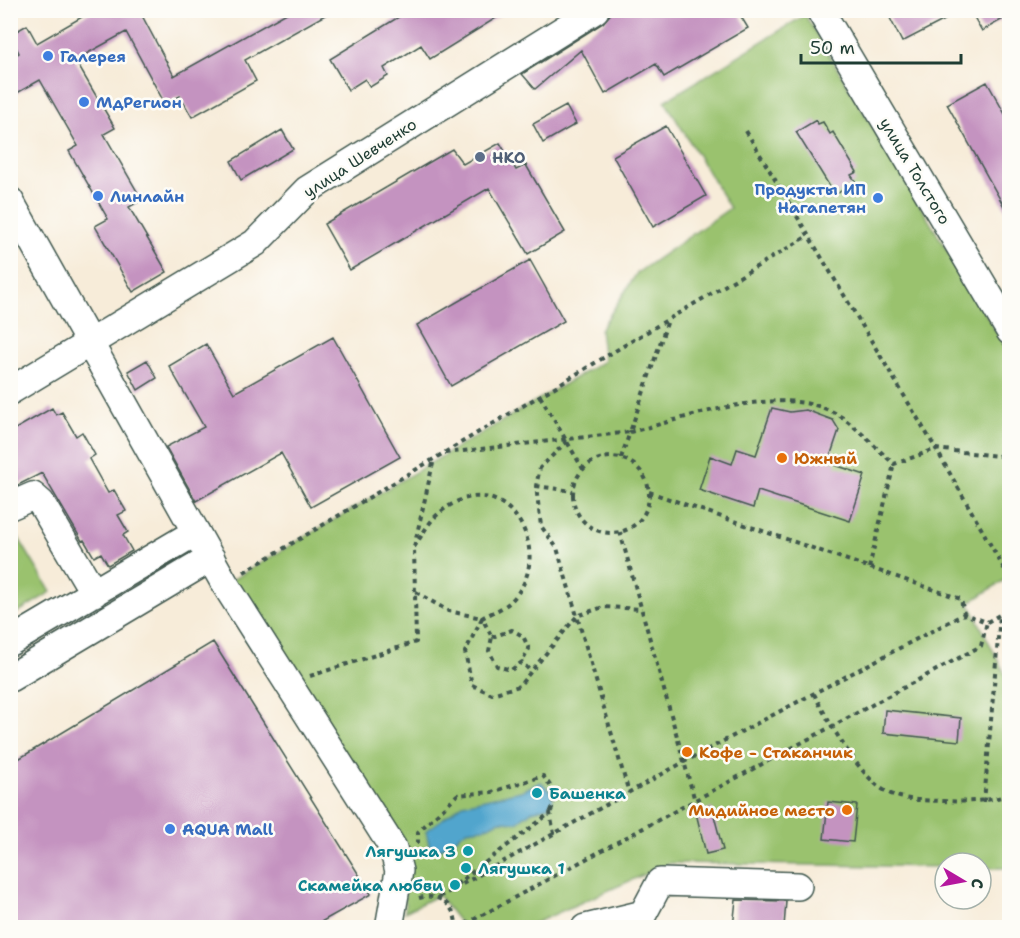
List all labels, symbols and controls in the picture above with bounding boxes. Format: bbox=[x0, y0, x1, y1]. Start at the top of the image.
scale bar bbox=[801, 27, 962, 65]
text: 50 m bbox=[810, 36, 855, 60]
place label: Галерея bbox=[60, 46, 126, 67]
marker: Галерея bbox=[41, 49, 55, 63]
place label: МдРегион bbox=[96, 92, 182, 113]
marker: МдРегион bbox=[77, 95, 91, 109]
street label: улица Шевченко bbox=[299, 114, 421, 202]
street label: улица Толстого bbox=[875, 114, 955, 228]
place label: НКО bbox=[492, 147, 526, 168]
marker: НКО bbox=[473, 150, 487, 164]
place label: Продукты ИП Нагапетян bbox=[755, 179, 866, 218]
place label: Линлайн bbox=[110, 186, 184, 207]
marker: Линлайн bbox=[91, 189, 105, 203]
marker: Продукты ИП Нагапетян bbox=[871, 191, 885, 205]
place label: Южный bbox=[794, 448, 857, 469]
marker: Южный bbox=[775, 451, 789, 465]
place label: Кофе - Стаканчик bbox=[699, 742, 853, 763]
marker: Кофе - Стаканчик bbox=[680, 745, 694, 759]
place label: Башенка bbox=[549, 783, 626, 804]
marker: Башенка bbox=[530, 786, 544, 800]
place label: Мидийное место bbox=[688, 800, 835, 821]
marker: Мидийное место bbox=[840, 803, 854, 817]
place label: AQUA Mall bbox=[182, 819, 274, 840]
marker: AQUA Mall bbox=[163, 822, 177, 836]
place label: Лягушка 3 bbox=[365, 841, 456, 862]
marker: Лягушка 3 bbox=[461, 844, 475, 858]
north arrow bbox=[933, 851, 993, 911]
place label: Лягушка 1 bbox=[478, 858, 565, 879]
marker: Лягушка 1 bbox=[459, 861, 473, 875]
place label: Скамейка любви bbox=[298, 875, 443, 896]
text: С bbox=[966, 877, 988, 890]
marker: Скамейка любви bbox=[448, 878, 462, 892]

